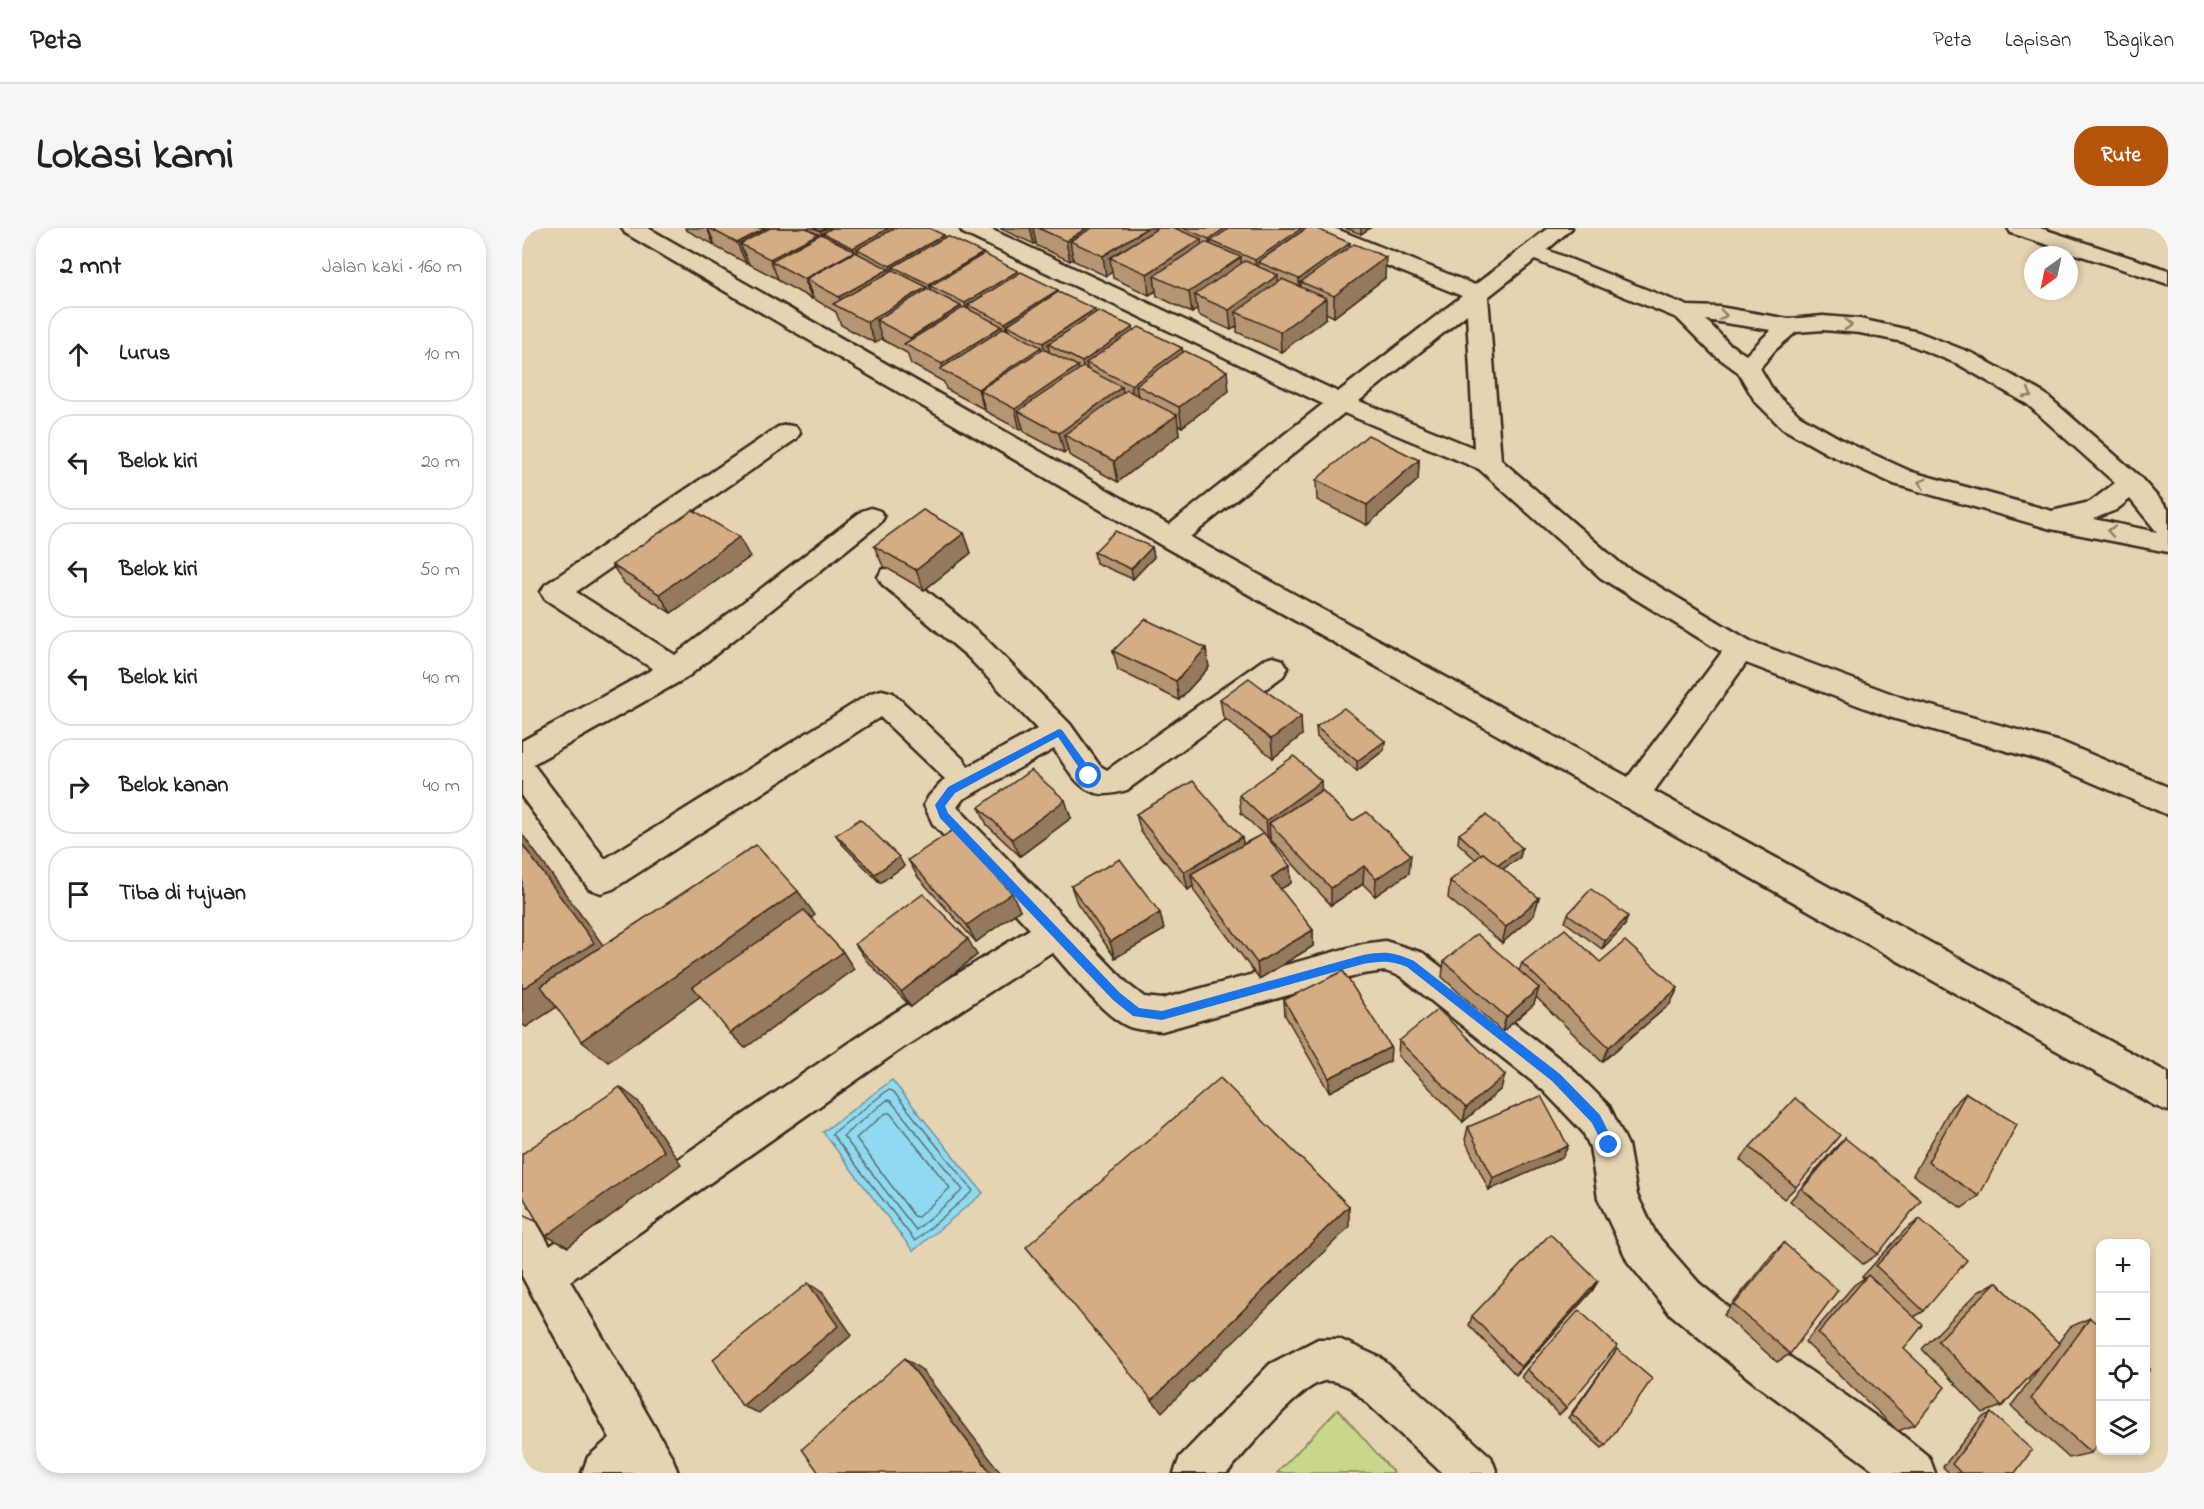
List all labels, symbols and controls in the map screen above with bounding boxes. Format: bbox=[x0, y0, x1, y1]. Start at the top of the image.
text: Peta bbox=[30, 21, 82, 62]
text: Peta bbox=[1933, 26, 1972, 56]
text: Lapisan bbox=[2005, 26, 2071, 56]
text: Bagikan bbox=[2104, 26, 2174, 56]
text: Lokasi kami bbox=[36, 126, 234, 187]
button: Rute bbox=[2074, 126, 2168, 186]
north arrow bbox=[2024, 246, 2078, 300]
text: 2 mnt bbox=[60, 248, 121, 286]
text: Jalan kaki · 160 m bbox=[322, 253, 462, 282]
one-way arrow bbox=[1719, 308, 1728, 321]
one-way arrow bbox=[1843, 318, 1852, 331]
icon: ahead bbox=[62, 338, 95, 371]
text: Lurus bbox=[119, 338, 170, 370]
text: 10 m bbox=[424, 340, 460, 369]
one-way arrow bbox=[2022, 387, 2032, 399]
icon: left bbox=[62, 446, 95, 479]
text: Belok kiri bbox=[119, 446, 198, 478]
text: 20 m bbox=[421, 448, 460, 477]
one-way arrow bbox=[1917, 478, 1928, 490]
one-way arrow bbox=[2106, 525, 2116, 538]
icon: left bbox=[62, 554, 95, 587]
text: Belok kiri bbox=[119, 554, 198, 586]
text: 50 m bbox=[419, 556, 460, 585]
icon: left bbox=[62, 662, 95, 695]
text: Belok kiri bbox=[119, 662, 198, 694]
text: 40 m bbox=[423, 664, 460, 693]
route start bbox=[1075, 762, 1101, 788]
icon: right bbox=[62, 770, 95, 803]
text: Belok kanan bbox=[119, 770, 228, 802]
text: 40 m bbox=[423, 772, 460, 801]
icon: arrive bbox=[62, 878, 95, 911]
text: Tiba di tujuan bbox=[119, 878, 246, 910]
route end bbox=[1595, 1131, 1621, 1157]
map controls bbox=[2096, 1239, 2150, 1455]
button: + bbox=[2096, 1239, 2150, 1293]
button: − bbox=[2096, 1293, 2150, 1347]
button: locate bbox=[2096, 1347, 2150, 1401]
button: layers bbox=[2096, 1401, 2150, 1455]

